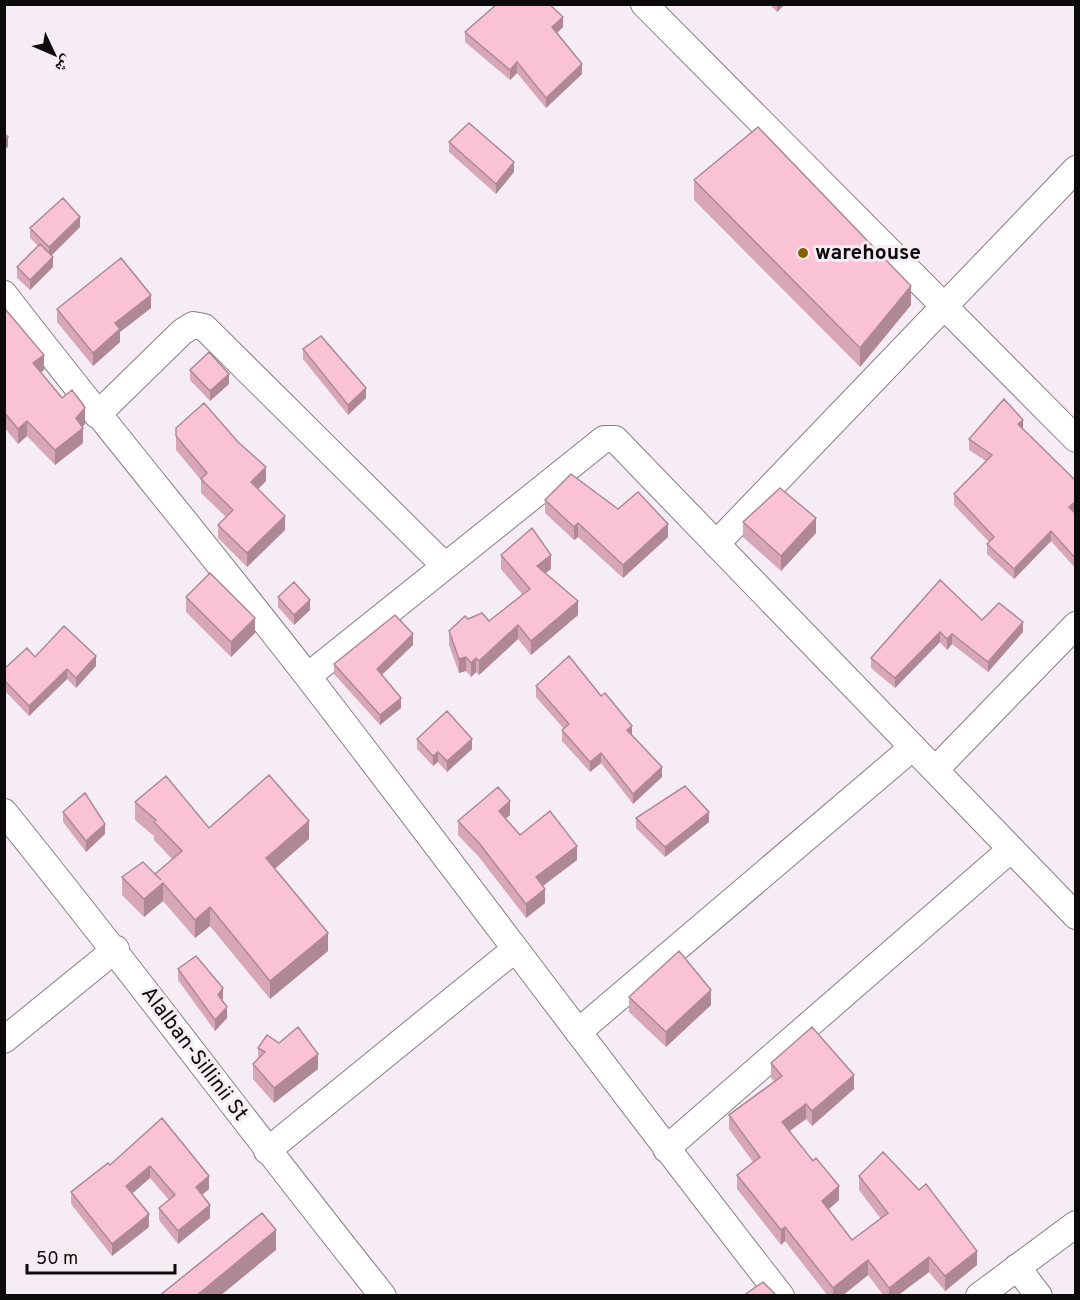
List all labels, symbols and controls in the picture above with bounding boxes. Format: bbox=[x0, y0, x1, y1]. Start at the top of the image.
north arrow bbox=[24, 24, 84, 84]
text: ش bbox=[50, 50, 76, 76]
place label: warehouse bbox=[815, 240, 921, 267]
marker: warehouse bbox=[796, 246, 810, 260]
street label: Alalban-Sillinii St bbox=[135, 981, 253, 1127]
scale bar bbox=[27, 1237, 176, 1275]
text: 50 m bbox=[36, 1248, 78, 1271]

